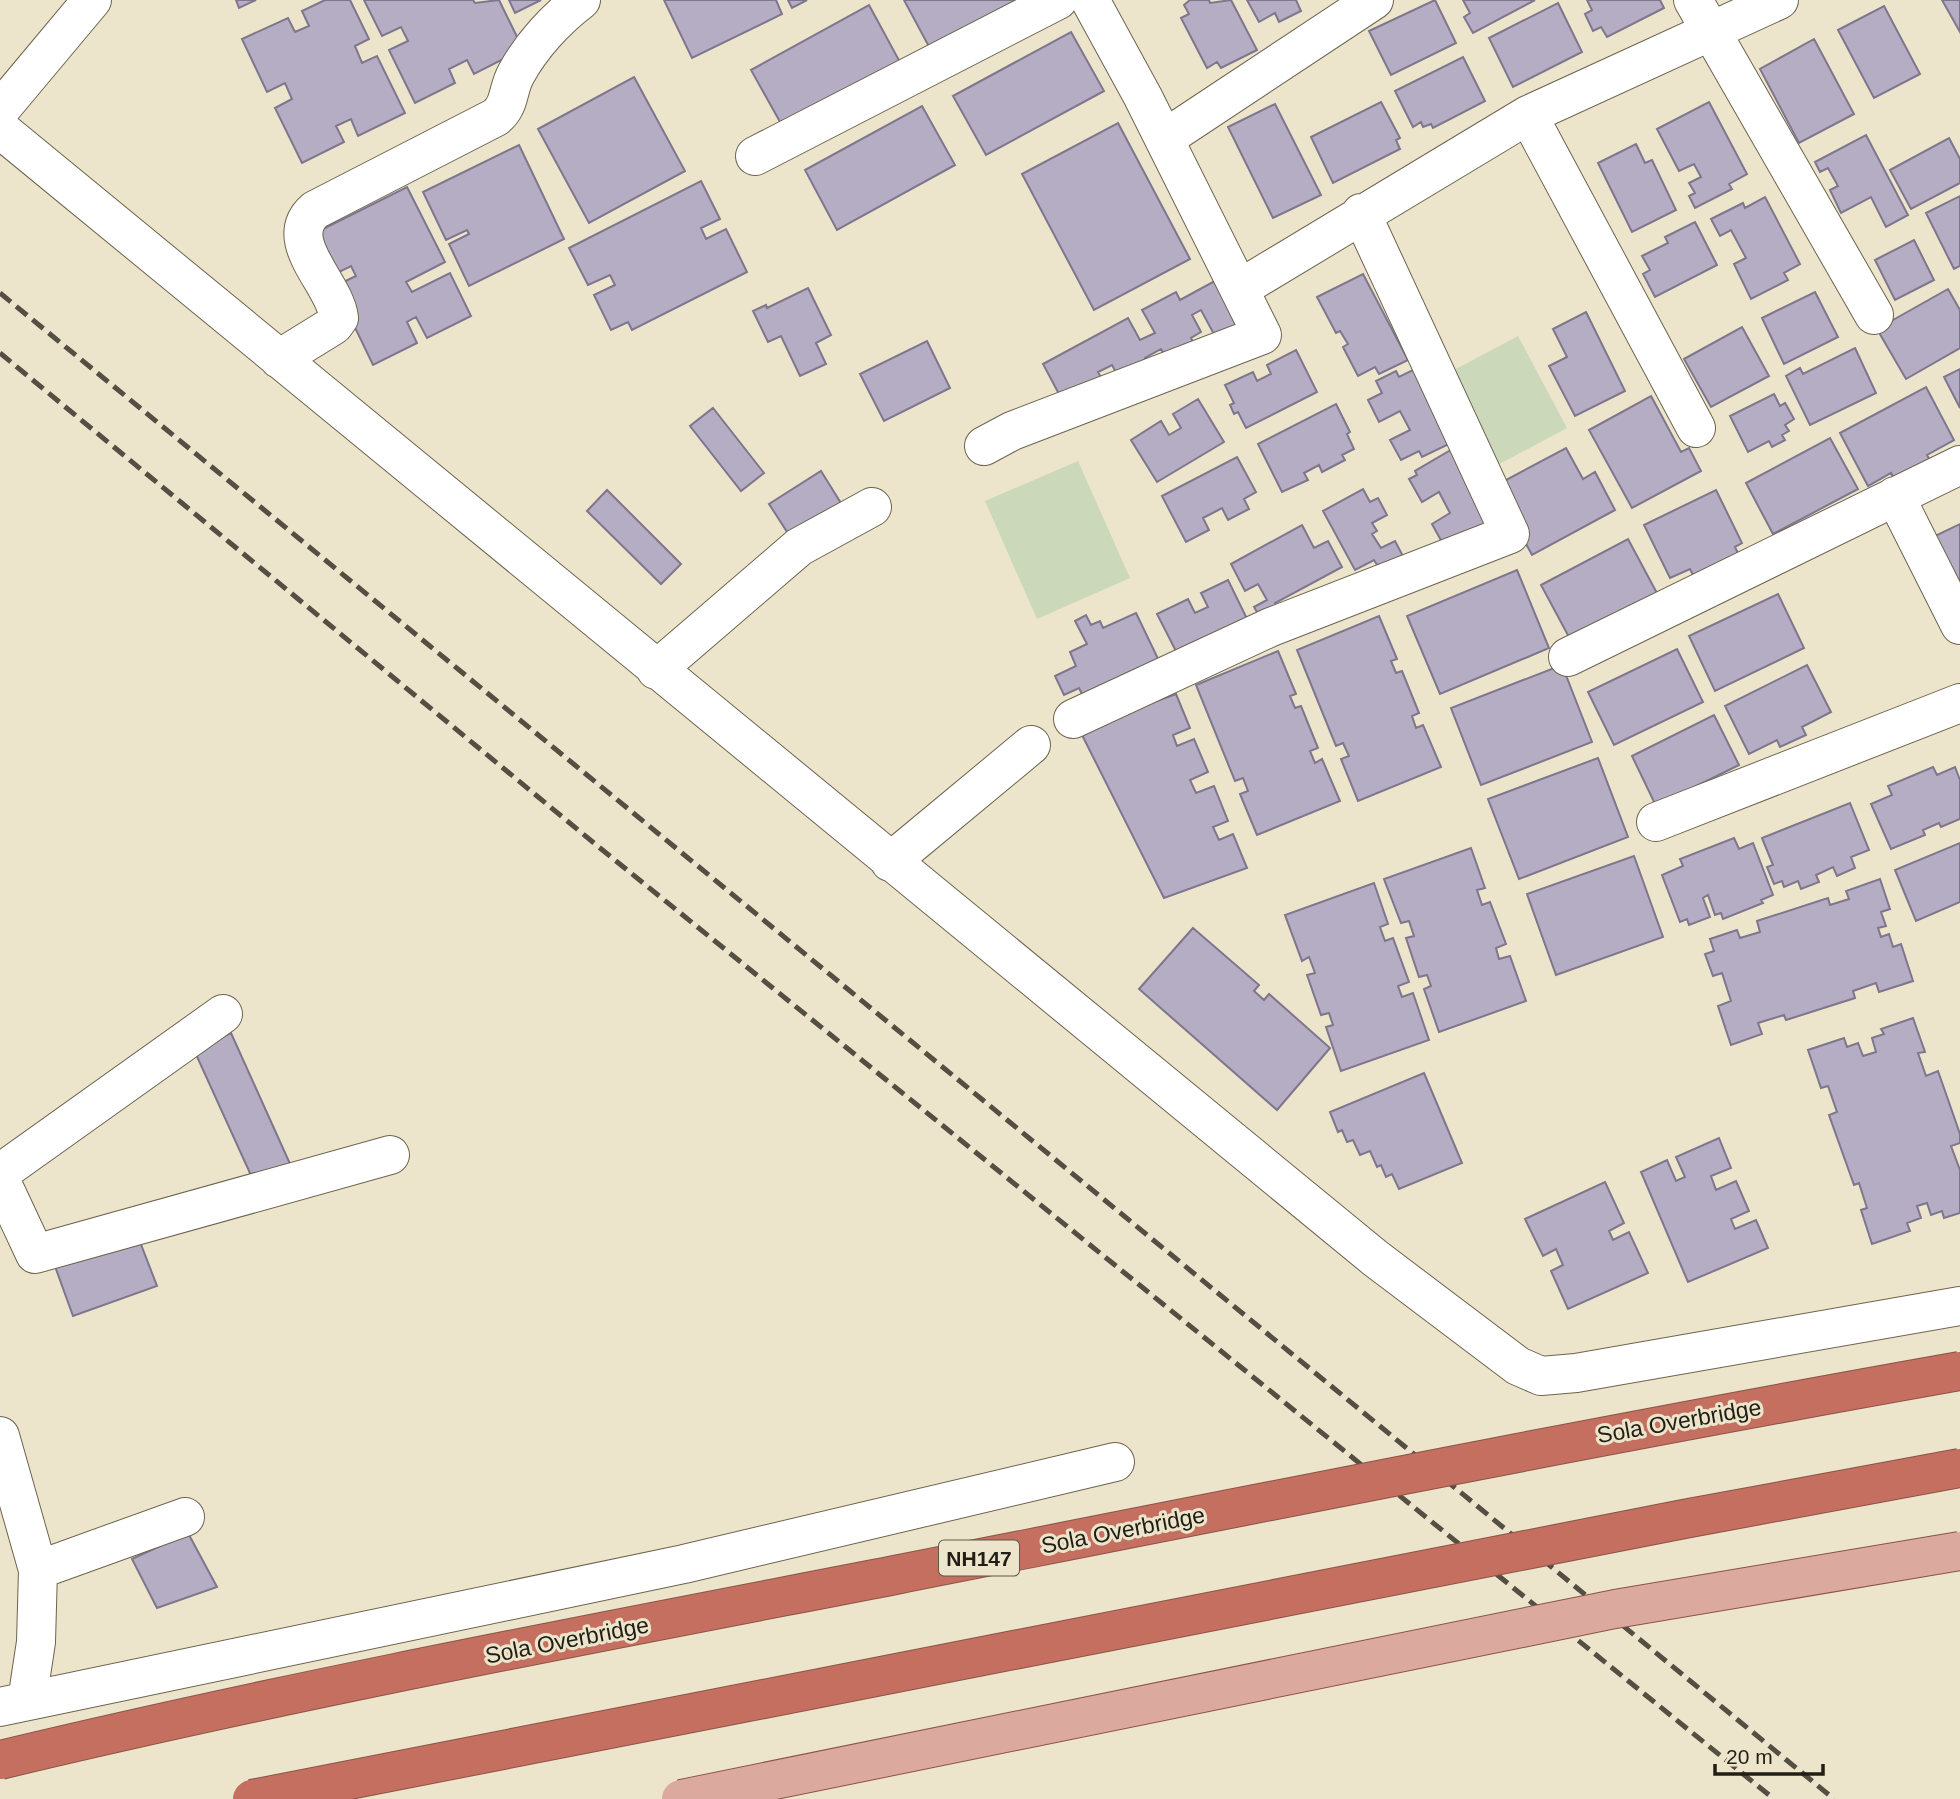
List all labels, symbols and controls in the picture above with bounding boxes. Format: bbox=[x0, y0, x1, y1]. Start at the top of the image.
street label: Sola Overbridge bbox=[1595, 1394, 1763, 1448]
street label: Sola Overbridge bbox=[1039, 1501, 1207, 1559]
road number: NH147 bbox=[939, 1540, 1019, 1576]
street label: Sola Overbridge bbox=[483, 1611, 651, 1669]
scale bar bbox=[1715, 1732, 1824, 1776]
text: 20 m bbox=[1726, 1745, 1773, 1768]

